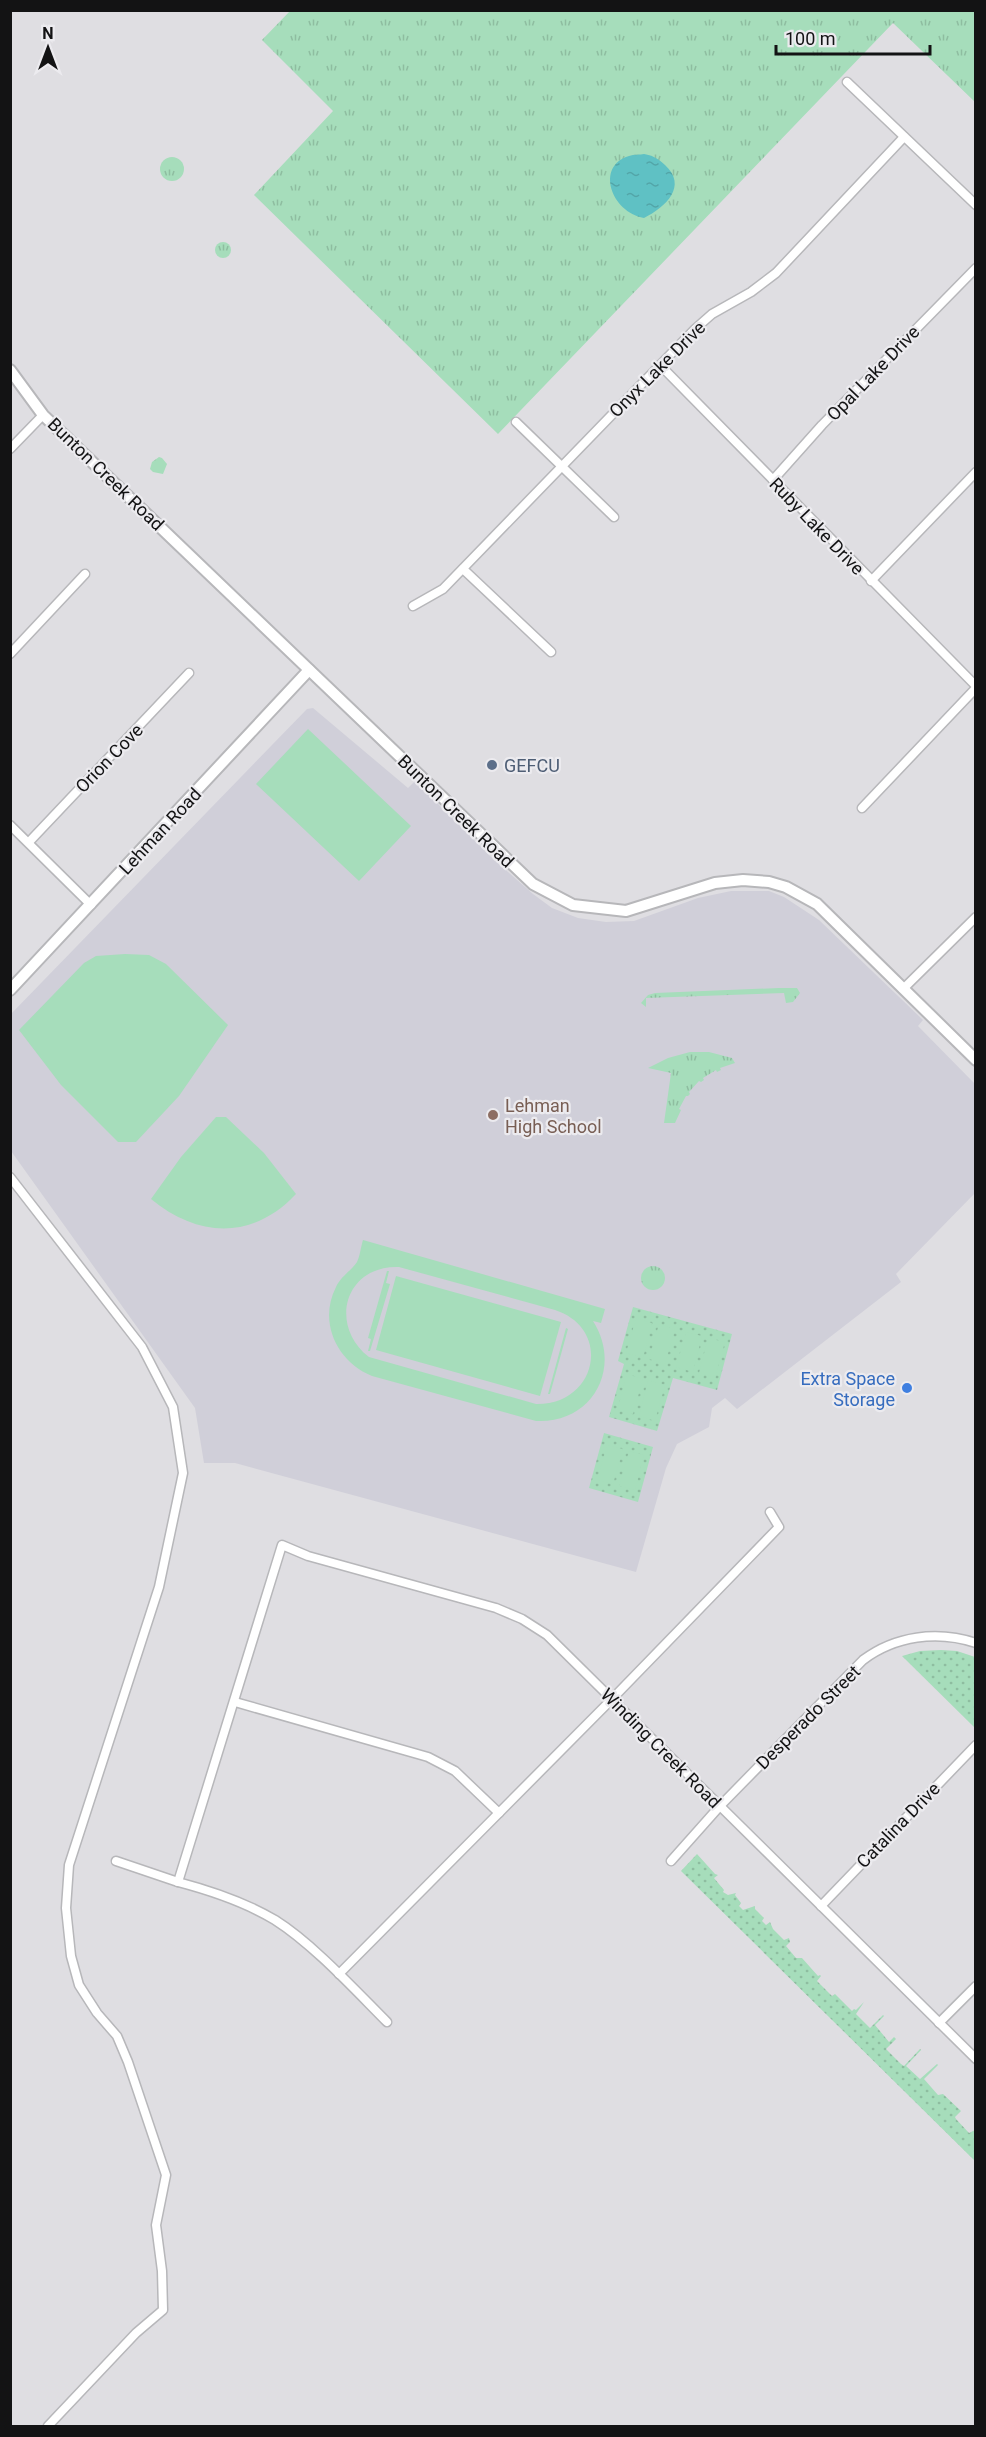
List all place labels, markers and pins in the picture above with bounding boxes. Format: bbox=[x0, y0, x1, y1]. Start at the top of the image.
place label: GEFCU bbox=[504, 755, 560, 776]
marker: GEFCU bbox=[485, 758, 499, 772]
place label: Lehman High School bbox=[505, 1095, 602, 1137]
marker: Lehman High School bbox=[486, 1108, 500, 1122]
place label: Extra Space Storage bbox=[800, 1368, 895, 1410]
marker: Extra Space Storage bbox=[900, 1381, 914, 1395]

